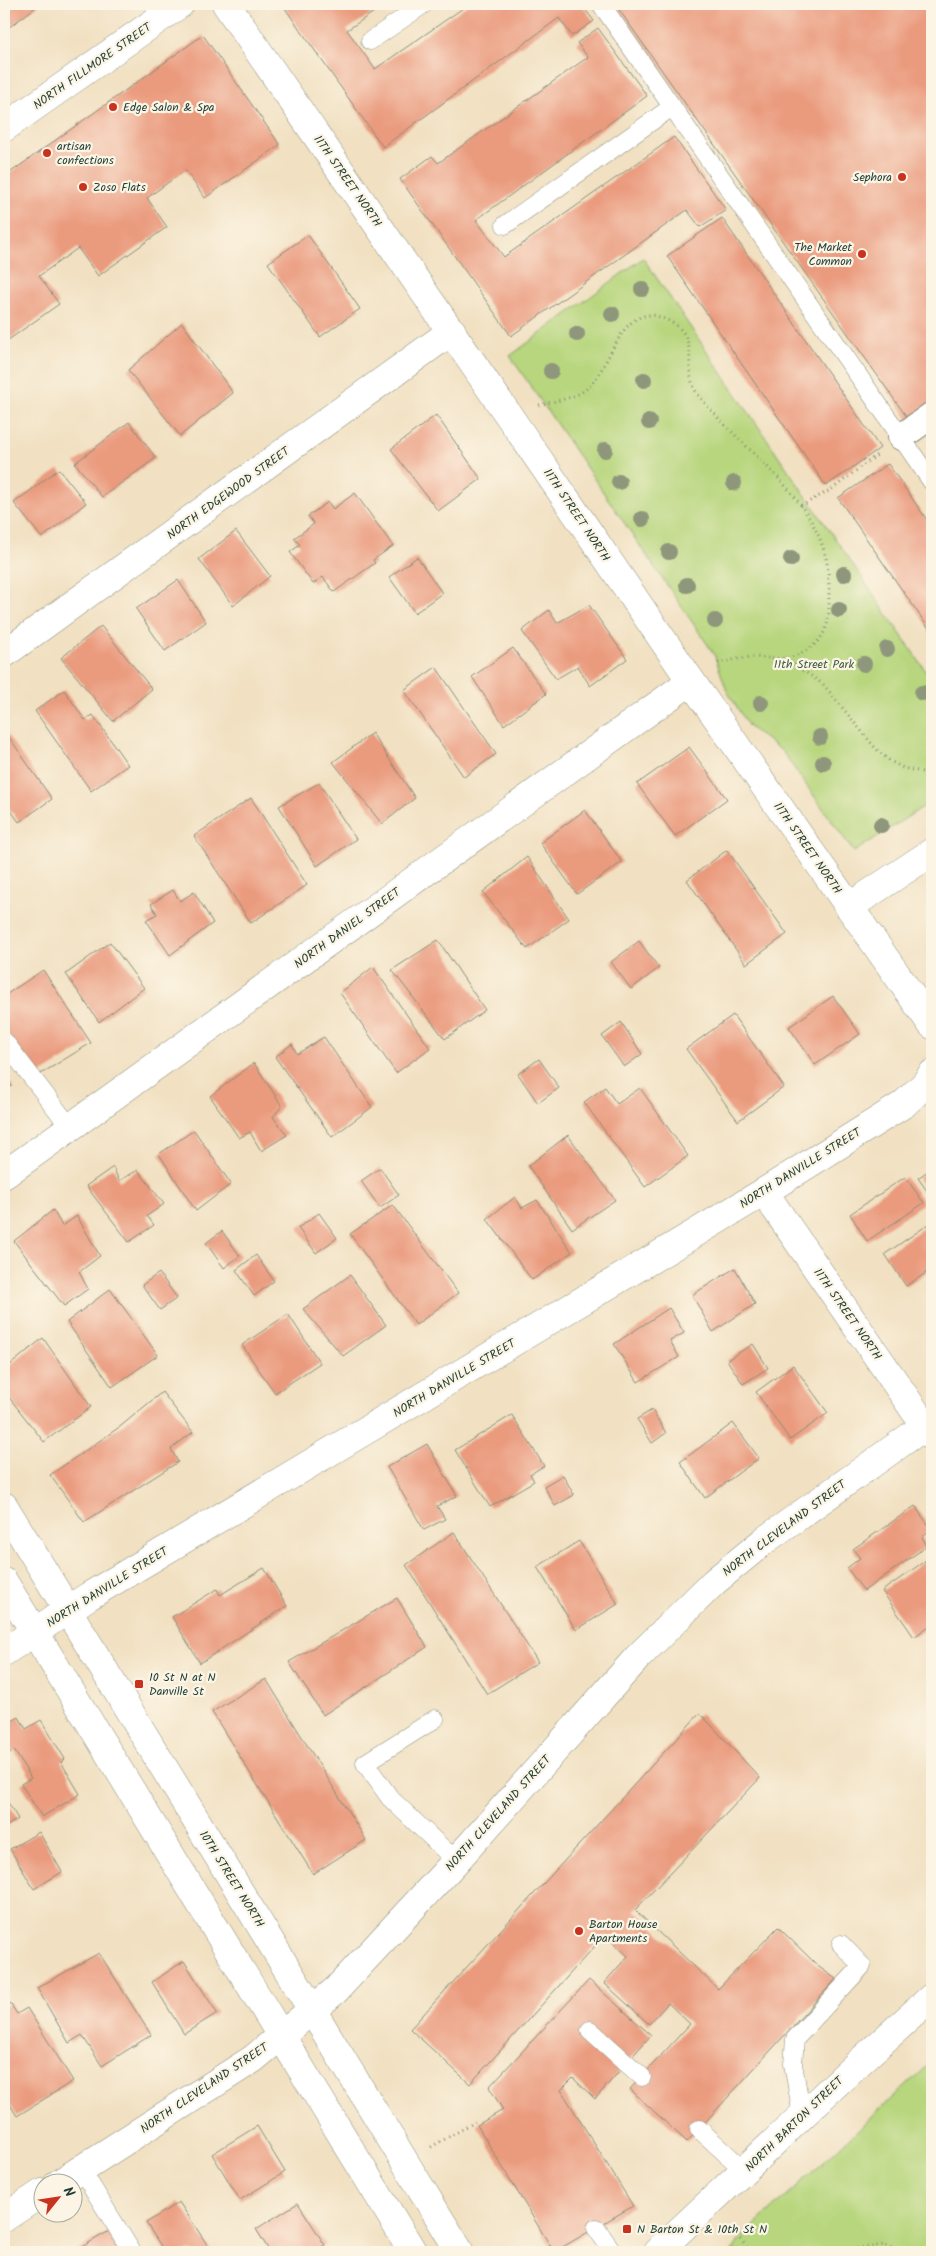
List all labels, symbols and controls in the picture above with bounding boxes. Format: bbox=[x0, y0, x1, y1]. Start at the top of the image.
street label: NORTH FILLMORE STREET bbox=[29, 17, 157, 115]
place label: Edge Salon & Spa bbox=[123, 98, 215, 117]
marker: Edge Salon & Spa bbox=[107, 101, 119, 113]
street label: 11TH STREET NORTH bbox=[309, 131, 387, 231]
place label: artisan confections bbox=[57, 137, 114, 170]
marker: artisan confections bbox=[41, 147, 53, 159]
place label: Sephora bbox=[853, 168, 892, 187]
marker: Sephora bbox=[896, 171, 908, 183]
place label: Zoso Flats bbox=[93, 178, 146, 197]
marker: Zoso Flats bbox=[77, 181, 89, 193]
place label: The Market Common bbox=[794, 238, 852, 271]
marker: The Market Common bbox=[856, 248, 868, 260]
street label: NORTH EDGEWOOD STREET bbox=[163, 441, 295, 545]
street label: 11TH STREET NORTH bbox=[538, 465, 615, 566]
park label: 11th Street Park bbox=[774, 655, 855, 674]
street label: 11TH STREET NORTH bbox=[769, 798, 847, 898]
street label: NORTH DANIEL STREET bbox=[290, 882, 406, 974]
street label: NORTH DANVILLE STREET bbox=[736, 1122, 866, 1214]
street label: 11TH STREET NORTH bbox=[809, 1264, 887, 1364]
street label: NORTH DANVILLE STREET bbox=[389, 1333, 521, 1423]
street label: NORTH CLEVELAND STREET bbox=[718, 1475, 851, 1581]
street label: NORTH DANVILLE STREET bbox=[43, 1541, 173, 1633]
place label: 10 St N at N Danville St bbox=[149, 1668, 216, 1701]
marker: 10 St N at N Danville St bbox=[133, 1678, 145, 1690]
street label: NORTH CLEVELAND STREET bbox=[441, 1750, 557, 1876]
street label: 10TH STREET NORTH bbox=[194, 1827, 269, 1931]
place label: Barton House Apartments bbox=[589, 1915, 658, 1948]
marker: Barton House Apartments bbox=[573, 1925, 585, 1937]
street label: NORTH CLEVELAND STREET bbox=[136, 2038, 273, 2138]
street label: NORTH BARTON STREET bbox=[741, 2071, 849, 2177]
north arrow bbox=[32, 2174, 82, 2224]
text: N bbox=[57, 2183, 80, 2201]
place label: N Barton St & 10th St N bbox=[637, 2220, 767, 2239]
marker: N Barton St & 10th St N bbox=[621, 2223, 633, 2235]

